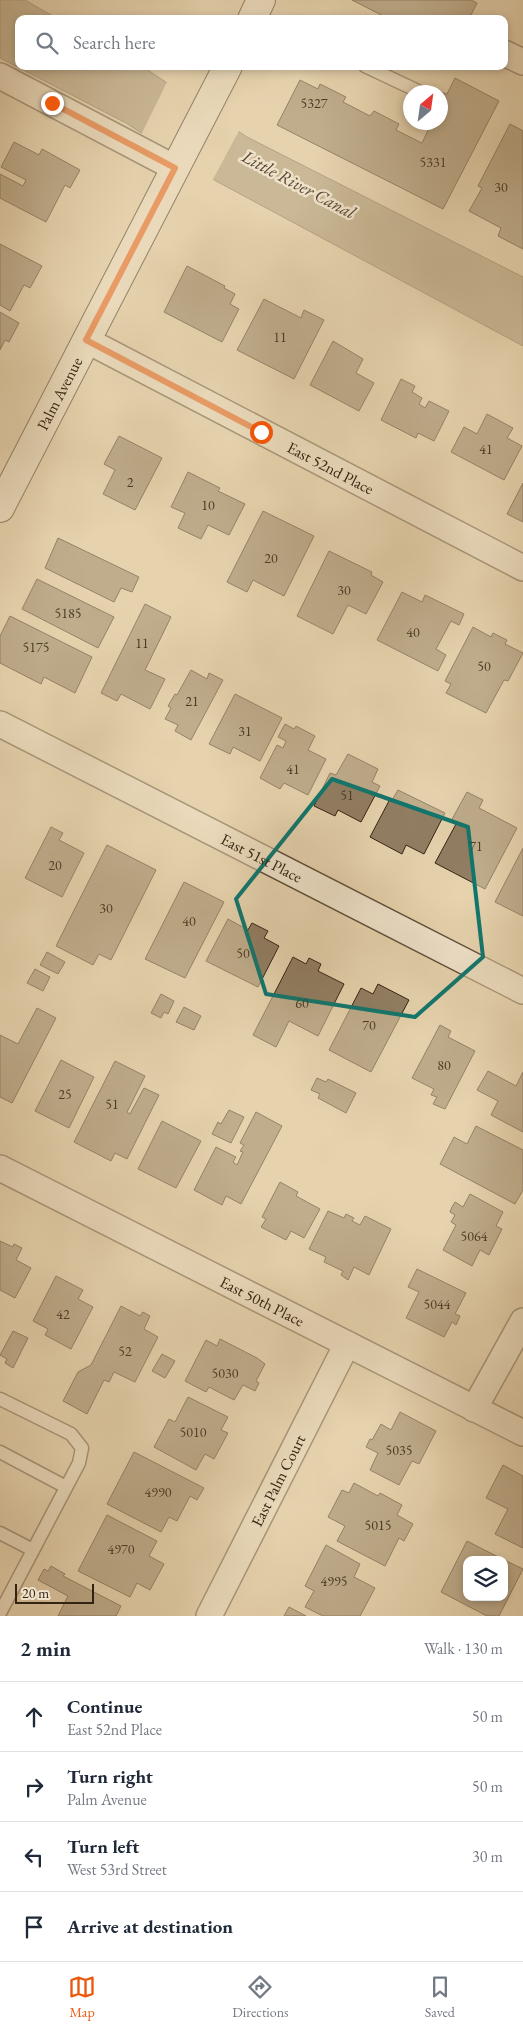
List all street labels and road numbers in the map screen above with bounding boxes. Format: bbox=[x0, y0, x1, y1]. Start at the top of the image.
street label: Palm Avenue bbox=[31, 353, 87, 434]
street label: East 52nd Place bbox=[284, 436, 378, 499]
street label: East 51st Place bbox=[218, 828, 306, 887]
street label: East 50th Place bbox=[217, 1271, 308, 1331]
street label: East Palm Court bbox=[246, 1431, 310, 1530]

